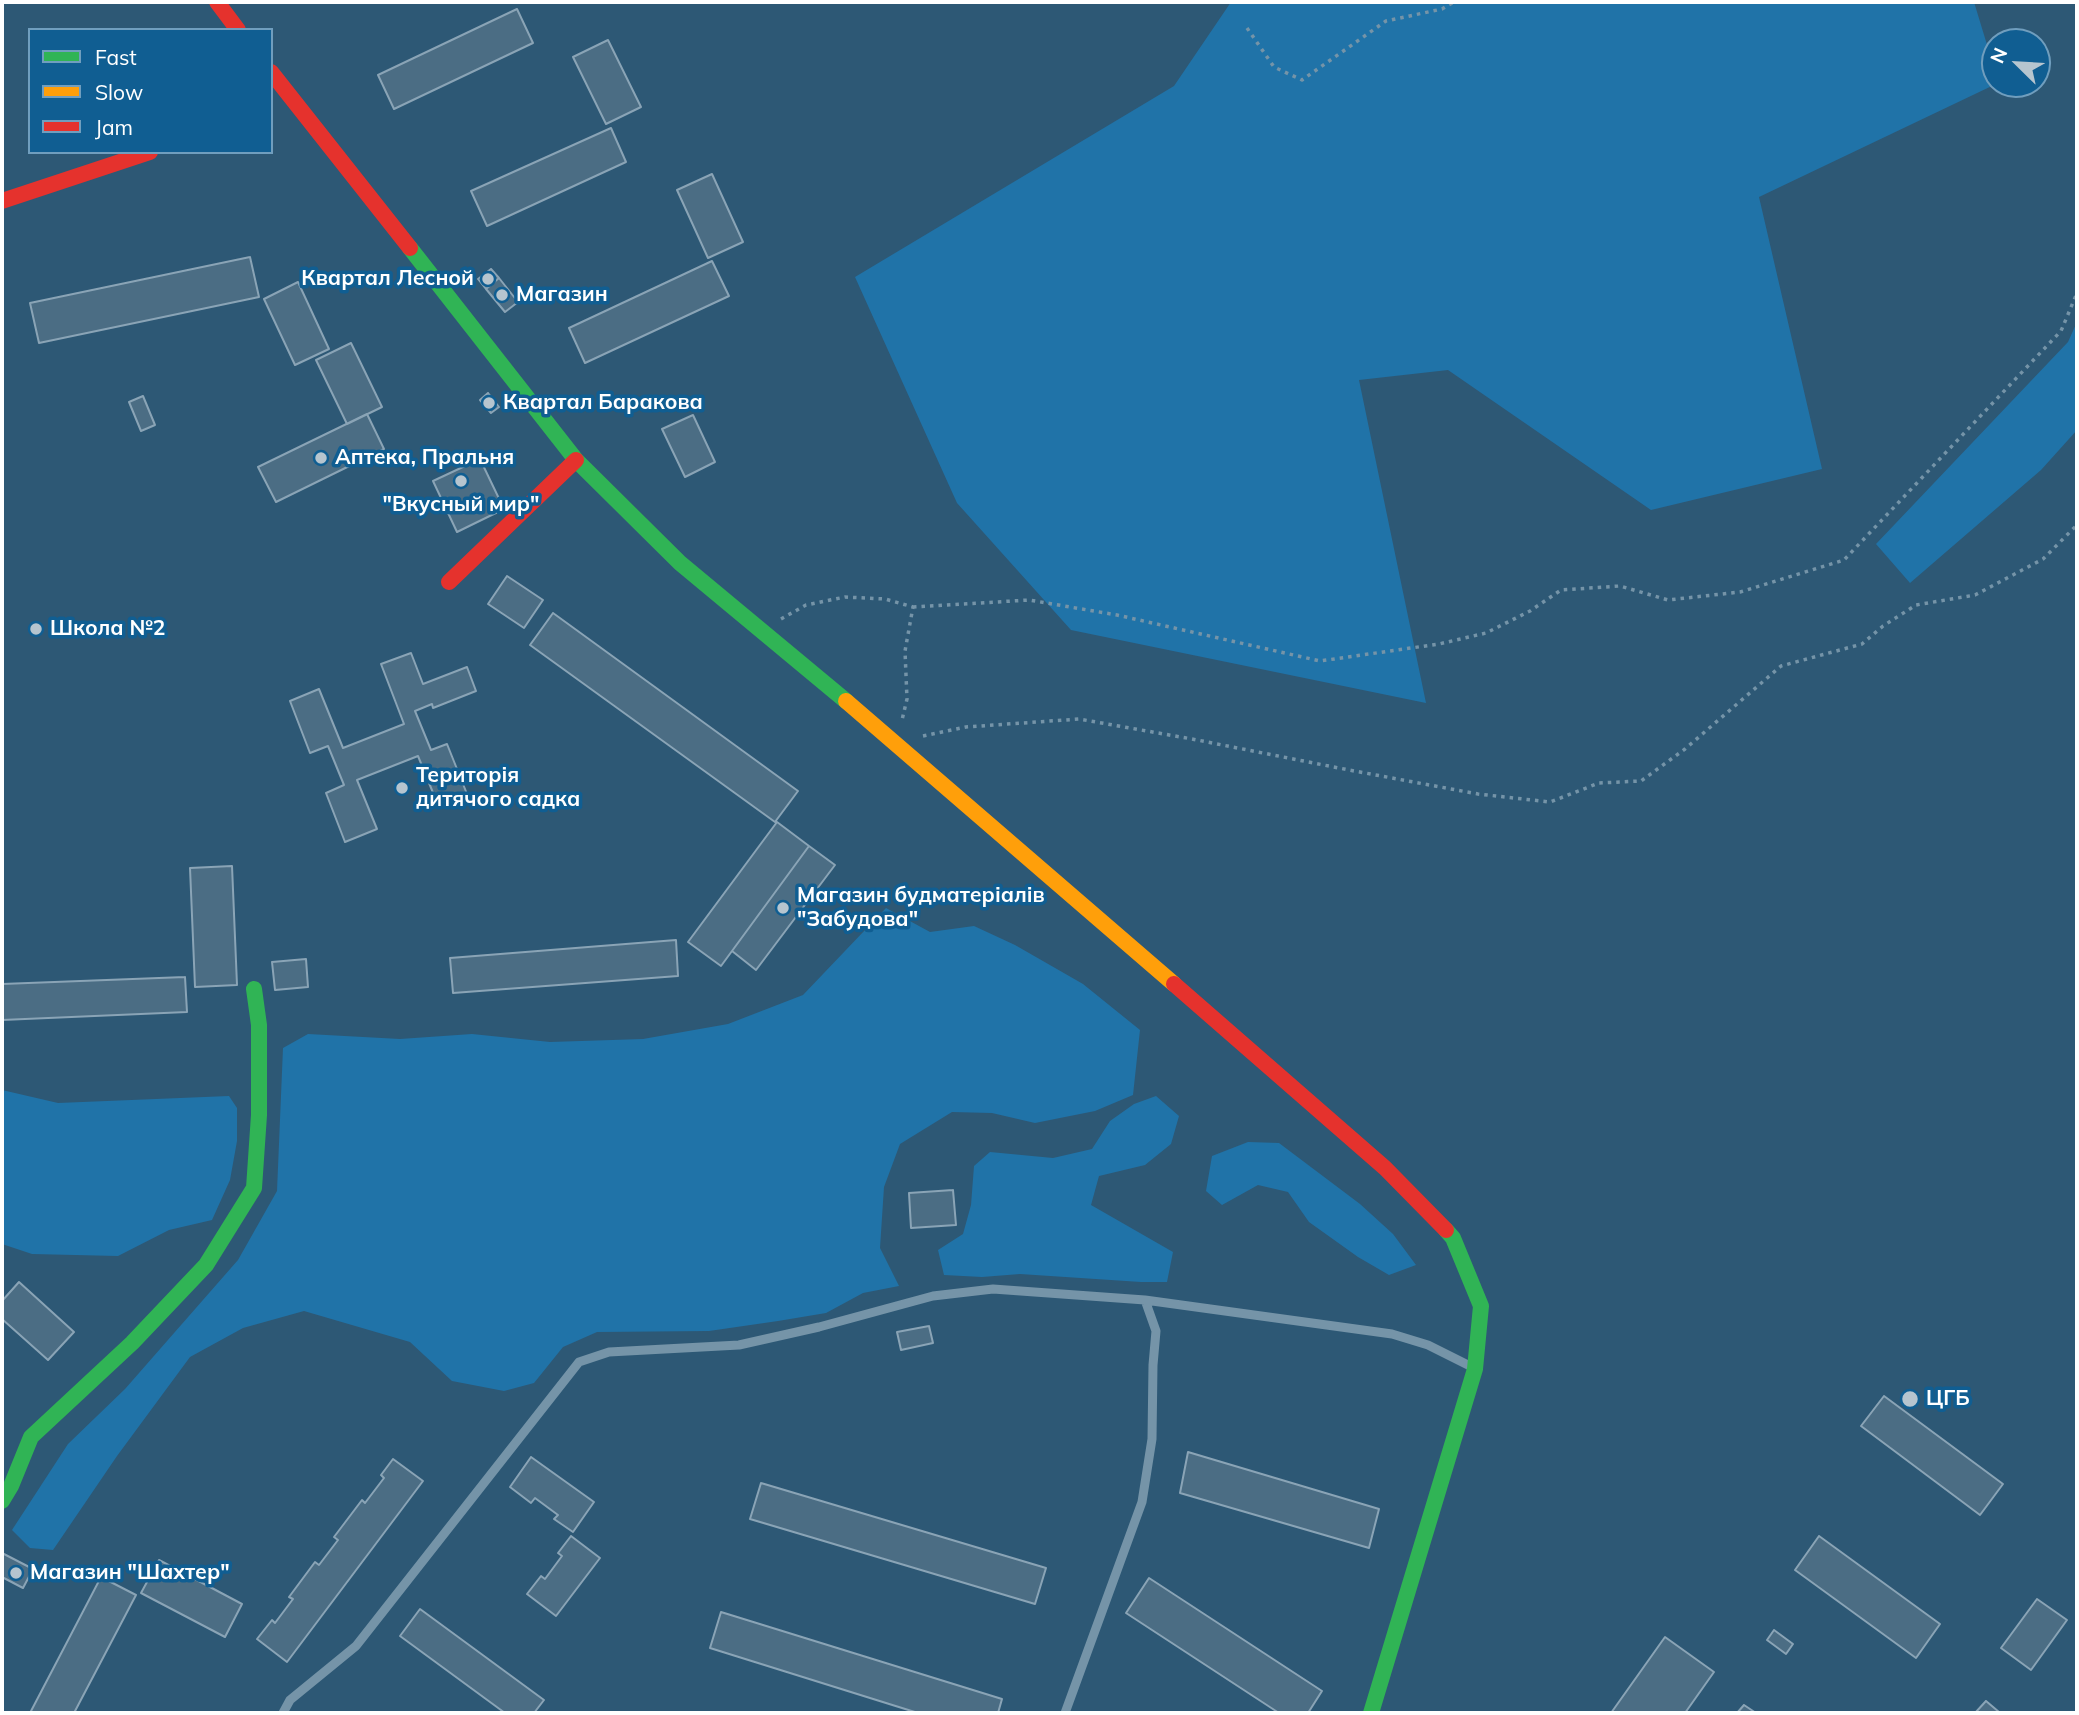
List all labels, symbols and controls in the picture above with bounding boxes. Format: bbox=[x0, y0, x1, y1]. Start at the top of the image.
legend bbox=[28, 28, 273, 154]
north arrow bbox=[1981, 28, 2051, 98]
text: Fast bbox=[95, 44, 137, 70]
text: N bbox=[1985, 44, 2013, 67]
text: Slow bbox=[95, 79, 143, 105]
text: Jam bbox=[95, 114, 133, 140]
place label: Квартал Лесной bbox=[301, 266, 474, 292]
marker: Квартал Лесной bbox=[480, 271, 496, 287]
place label: Магазин bbox=[516, 282, 608, 308]
marker: Магазин bbox=[494, 287, 510, 303]
place label: Квартал Баракова bbox=[503, 390, 703, 416]
marker: Квартал Баракова bbox=[481, 395, 497, 411]
place label: Аптека, Пральня bbox=[335, 445, 514, 471]
marker: Аптека, Пральня bbox=[313, 450, 329, 466]
marker: "Вкусный мир" bbox=[453, 473, 469, 489]
place label: "Вкусный мир" bbox=[383, 492, 539, 518]
place label: Школа №2 bbox=[50, 616, 165, 642]
marker: Школа №2 bbox=[28, 621, 44, 637]
place label: Територія дитячого садка bbox=[416, 763, 580, 813]
marker: Територія дитячого садка bbox=[394, 780, 410, 796]
place label: Магазин будматеріалів "Забудова" bbox=[797, 883, 1045, 933]
marker: Магазин будматеріалів "Забудова" bbox=[775, 900, 791, 916]
place label: ЦГБ bbox=[1926, 1386, 1970, 1412]
marker: ЦГБ bbox=[1900, 1389, 1920, 1409]
place label: Магазин "Шахтер" bbox=[30, 1560, 230, 1586]
marker: Магазин "Шахтер" bbox=[8, 1565, 24, 1581]

